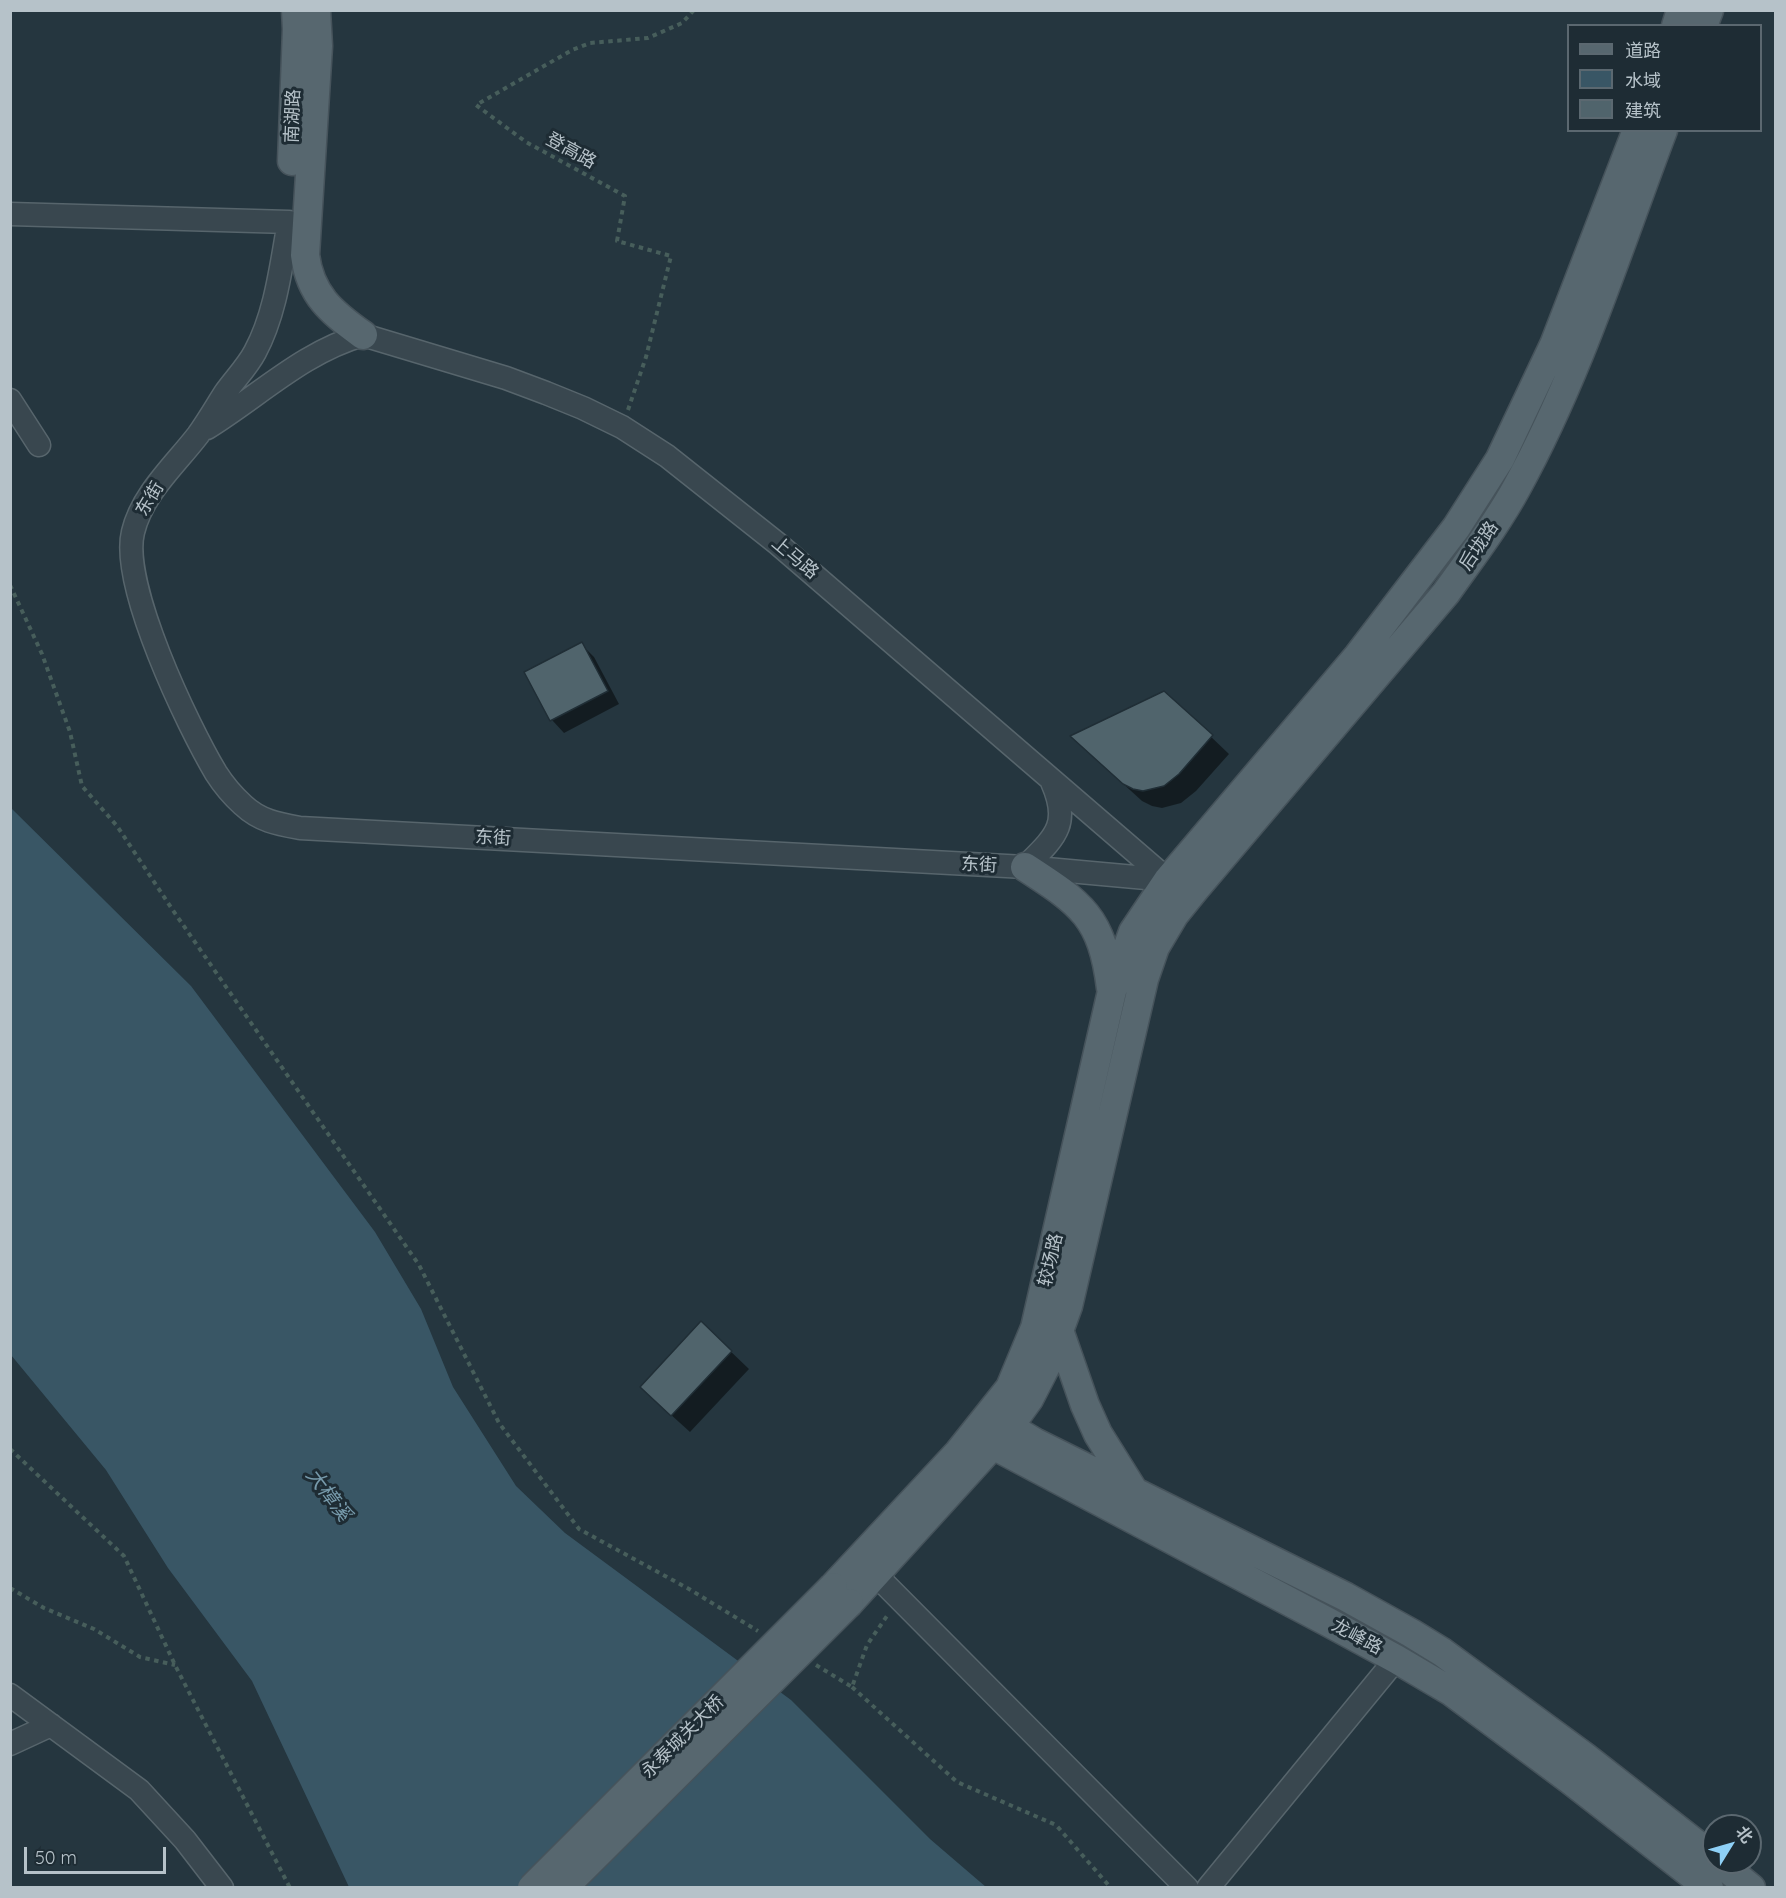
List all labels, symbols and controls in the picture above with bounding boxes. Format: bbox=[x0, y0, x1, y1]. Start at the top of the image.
legend bbox=[1567, 24, 1762, 132]
text: 道路 bbox=[1625, 39, 1661, 62]
text: 水域 bbox=[1625, 69, 1661, 92]
street label: 南湖路 bbox=[281, 89, 305, 143]
text: 建筑 bbox=[1625, 99, 1661, 122]
street label: 登高路 bbox=[542, 128, 600, 174]
street label: 东街 bbox=[131, 478, 169, 520]
street label: 后垅路 bbox=[1455, 518, 1503, 574]
street label: 上马路 bbox=[767, 532, 823, 584]
street label: 东街 bbox=[474, 826, 512, 850]
street label: 东街 bbox=[960, 853, 998, 877]
street label: 较场路 bbox=[1034, 1231, 1068, 1289]
water label: 大樟溪 bbox=[300, 1464, 356, 1526]
street label: 龙峰路 bbox=[1328, 1615, 1386, 1659]
street label: 永泰城关大桥 bbox=[637, 1691, 729, 1783]
north arrow bbox=[1702, 1814, 1762, 1874]
text: 北 bbox=[1732, 1822, 1758, 1847]
scale bar bbox=[27, 1835, 170, 1873]
text: 50 m bbox=[35, 1846, 77, 1869]

